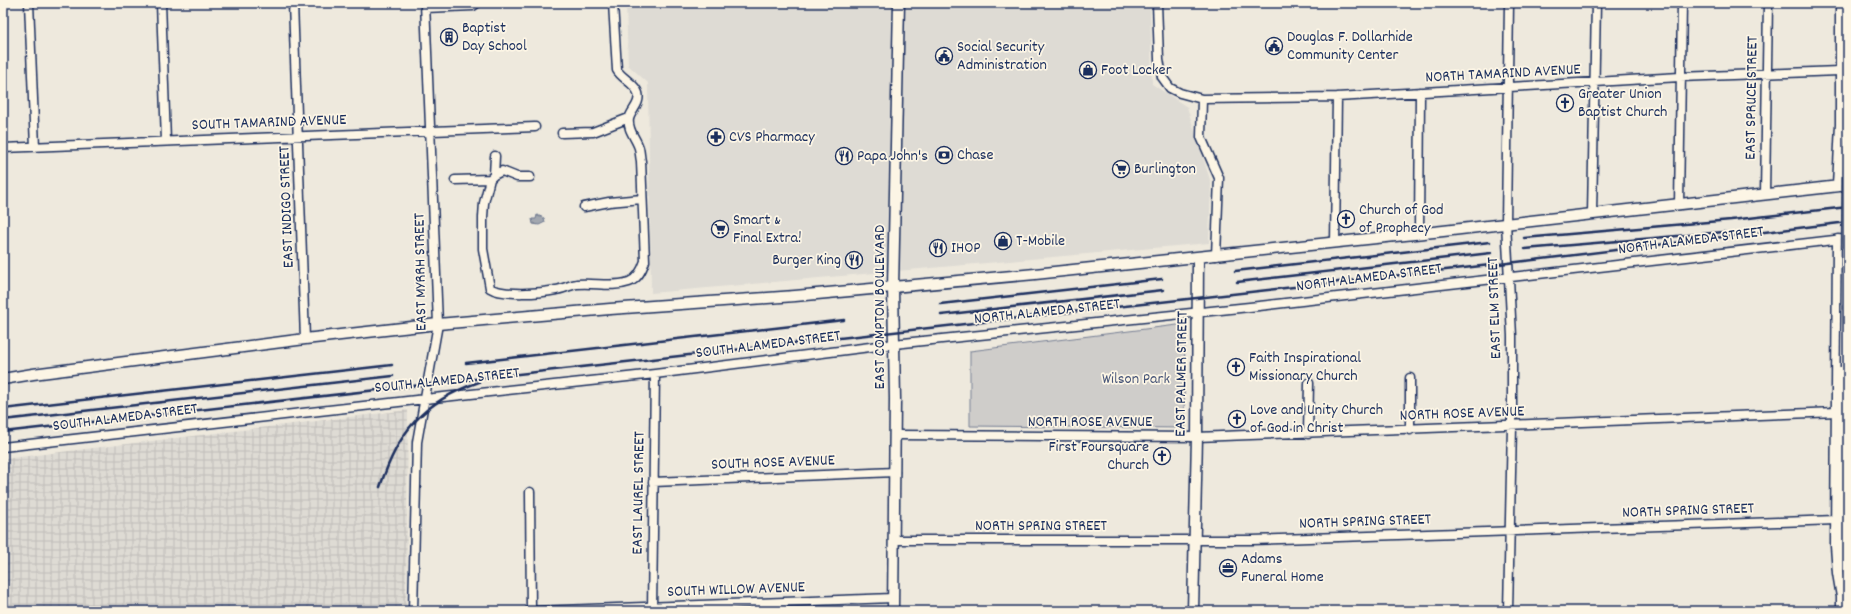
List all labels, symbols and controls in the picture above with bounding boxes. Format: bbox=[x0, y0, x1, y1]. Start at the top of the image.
place label: Baptist Day School bbox=[462, 17, 527, 58]
place label: Douglas F. Dollarhide Community Center bbox=[1287, 26, 1413, 67]
building icon: Baptist Day School bbox=[439, 27, 459, 47]
street label: EAST SPRUCE STREET bbox=[1739, 35, 1765, 160]
place label: Social Security Administration bbox=[957, 36, 1047, 77]
public building icon: Douglas F. Dollarhide Community Center bbox=[1264, 36, 1284, 56]
public building icon: Social Security Administration bbox=[934, 46, 954, 66]
street label: NORTH TAMARIND AVENUE bbox=[1425, 58, 1582, 90]
place label: Foot Locker bbox=[1101, 59, 1172, 82]
shop icon: Foot Locker bbox=[1078, 60, 1098, 80]
place label: Greater Union Baptist Church bbox=[1578, 83, 1667, 124]
church icon: Greater Union Baptist Church bbox=[1555, 93, 1575, 113]
street label: SOUTH TAMARIND AVENUE bbox=[191, 109, 347, 137]
place label: CVS Pharmacy bbox=[729, 126, 815, 149]
pharmacy icon: CVS Pharmacy bbox=[706, 127, 726, 147]
place label: Chase bbox=[957, 144, 994, 167]
street label: EAST INDIGO STREET bbox=[273, 145, 301, 269]
place label: Papa John's bbox=[857, 145, 928, 168]
bank icon: Chase bbox=[934, 145, 954, 165]
restaurant icon: Papa John's bbox=[834, 146, 854, 166]
place label: Burlington bbox=[1134, 158, 1196, 181]
supermarket icon: Burlington bbox=[1111, 159, 1131, 179]
place label: Church of God of Prophecy bbox=[1359, 199, 1444, 240]
place label: Smart & Final Extra! bbox=[733, 209, 801, 250]
church icon: Church of God of Prophecy bbox=[1336, 209, 1356, 229]
street label: EAST MYRRH STREET bbox=[408, 212, 434, 331]
supermarket icon: Smart & Final Extra! bbox=[710, 219, 730, 239]
street label: NORTH ALAMEDA STREET bbox=[1617, 221, 1766, 261]
street label: EAST COMPTON BOULEVARD bbox=[869, 225, 892, 389]
place label: T-Mobile bbox=[1016, 230, 1065, 253]
shop icon: T-Mobile bbox=[993, 231, 1013, 251]
place label: IHOP bbox=[951, 237, 981, 260]
restaurant icon: IHOP bbox=[928, 238, 948, 258]
place label: Burger King bbox=[772, 249, 841, 272]
restaurant icon: Burger King bbox=[844, 250, 864, 270]
street label: EAST ELM STREET bbox=[1482, 256, 1508, 359]
street label: NORTH ALAMEDA STREET bbox=[1295, 258, 1444, 298]
street label: NORTH ALAMEDA STREET bbox=[973, 293, 1122, 331]
street label: EAST PALMER STREET bbox=[1169, 310, 1195, 437]
street label: SOUTH ALAMEDA STREET bbox=[694, 325, 842, 365]
place label: Faith Inspirational Missionary Church bbox=[1249, 347, 1361, 388]
church icon: Faith Inspirational Missionary Church bbox=[1226, 357, 1246, 377]
street label: SOUTH ALAMEDA STREET bbox=[373, 362, 521, 400]
park label: Wilson Park bbox=[1102, 368, 1170, 391]
street label: SOUTH ALAMEDA STREET bbox=[51, 398, 199, 438]
place label: Love and Unity Church of God in Christ bbox=[1250, 399, 1383, 440]
street label: NORTH ROSE AVENUE bbox=[1399, 400, 1525, 428]
church icon: Love and Unity Church of God in Christ bbox=[1227, 409, 1247, 429]
street label: NORTH ROSE AVENUE bbox=[1028, 411, 1153, 434]
street label: EAST LAUREL STREET bbox=[626, 430, 652, 555]
place label: First Foursquare Church bbox=[1048, 436, 1149, 477]
church icon: First Foursquare Church bbox=[1152, 446, 1172, 466]
street label: SOUTH ROSE AVENUE bbox=[711, 449, 836, 477]
street label: NORTH SPRING STREET bbox=[1622, 497, 1755, 525]
street label: NORTH SPRING STREET bbox=[1299, 508, 1432, 536]
street label: NORTH SPRING STREET bbox=[975, 515, 1108, 538]
place label: Adams Funeral Home bbox=[1241, 548, 1324, 589]
office icon: Adams Funeral Home bbox=[1218, 558, 1238, 578]
street label: SOUTH WILLOW AVENUE bbox=[667, 576, 806, 604]

